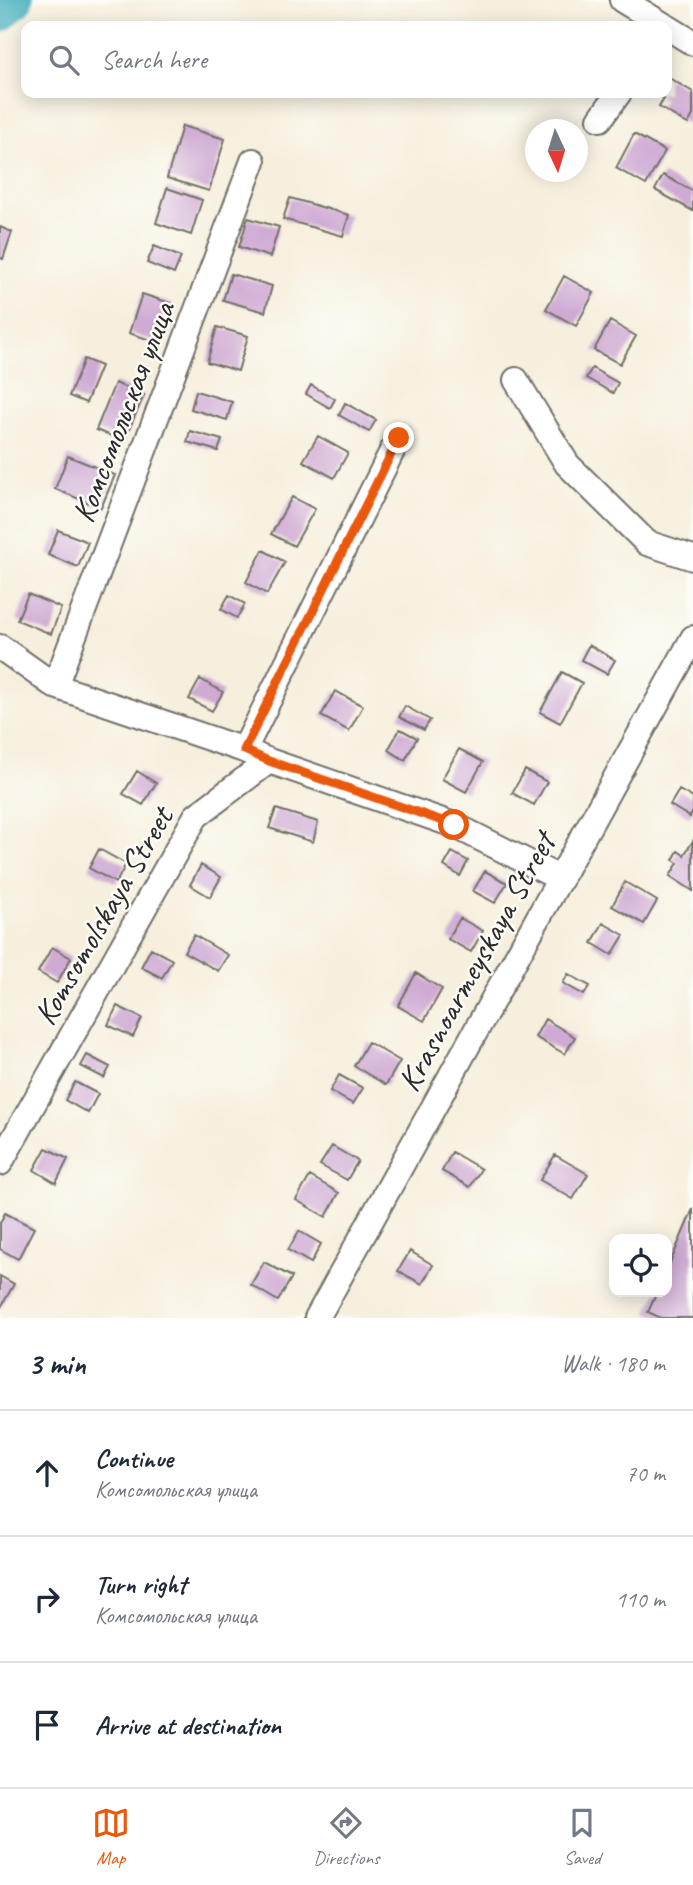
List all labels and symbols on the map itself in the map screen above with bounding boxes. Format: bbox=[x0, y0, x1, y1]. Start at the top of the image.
north arrow bbox=[525, 119, 588, 182]
street label: Комсомольская улица bbox=[62, 294, 185, 528]
route end bbox=[383, 422, 414, 453]
street label: Komsomolskaya Street bbox=[24, 797, 184, 1032]
route start bbox=[438, 809, 469, 840]
street label: Krasnoarmeyskaya Street bbox=[388, 822, 566, 1099]

